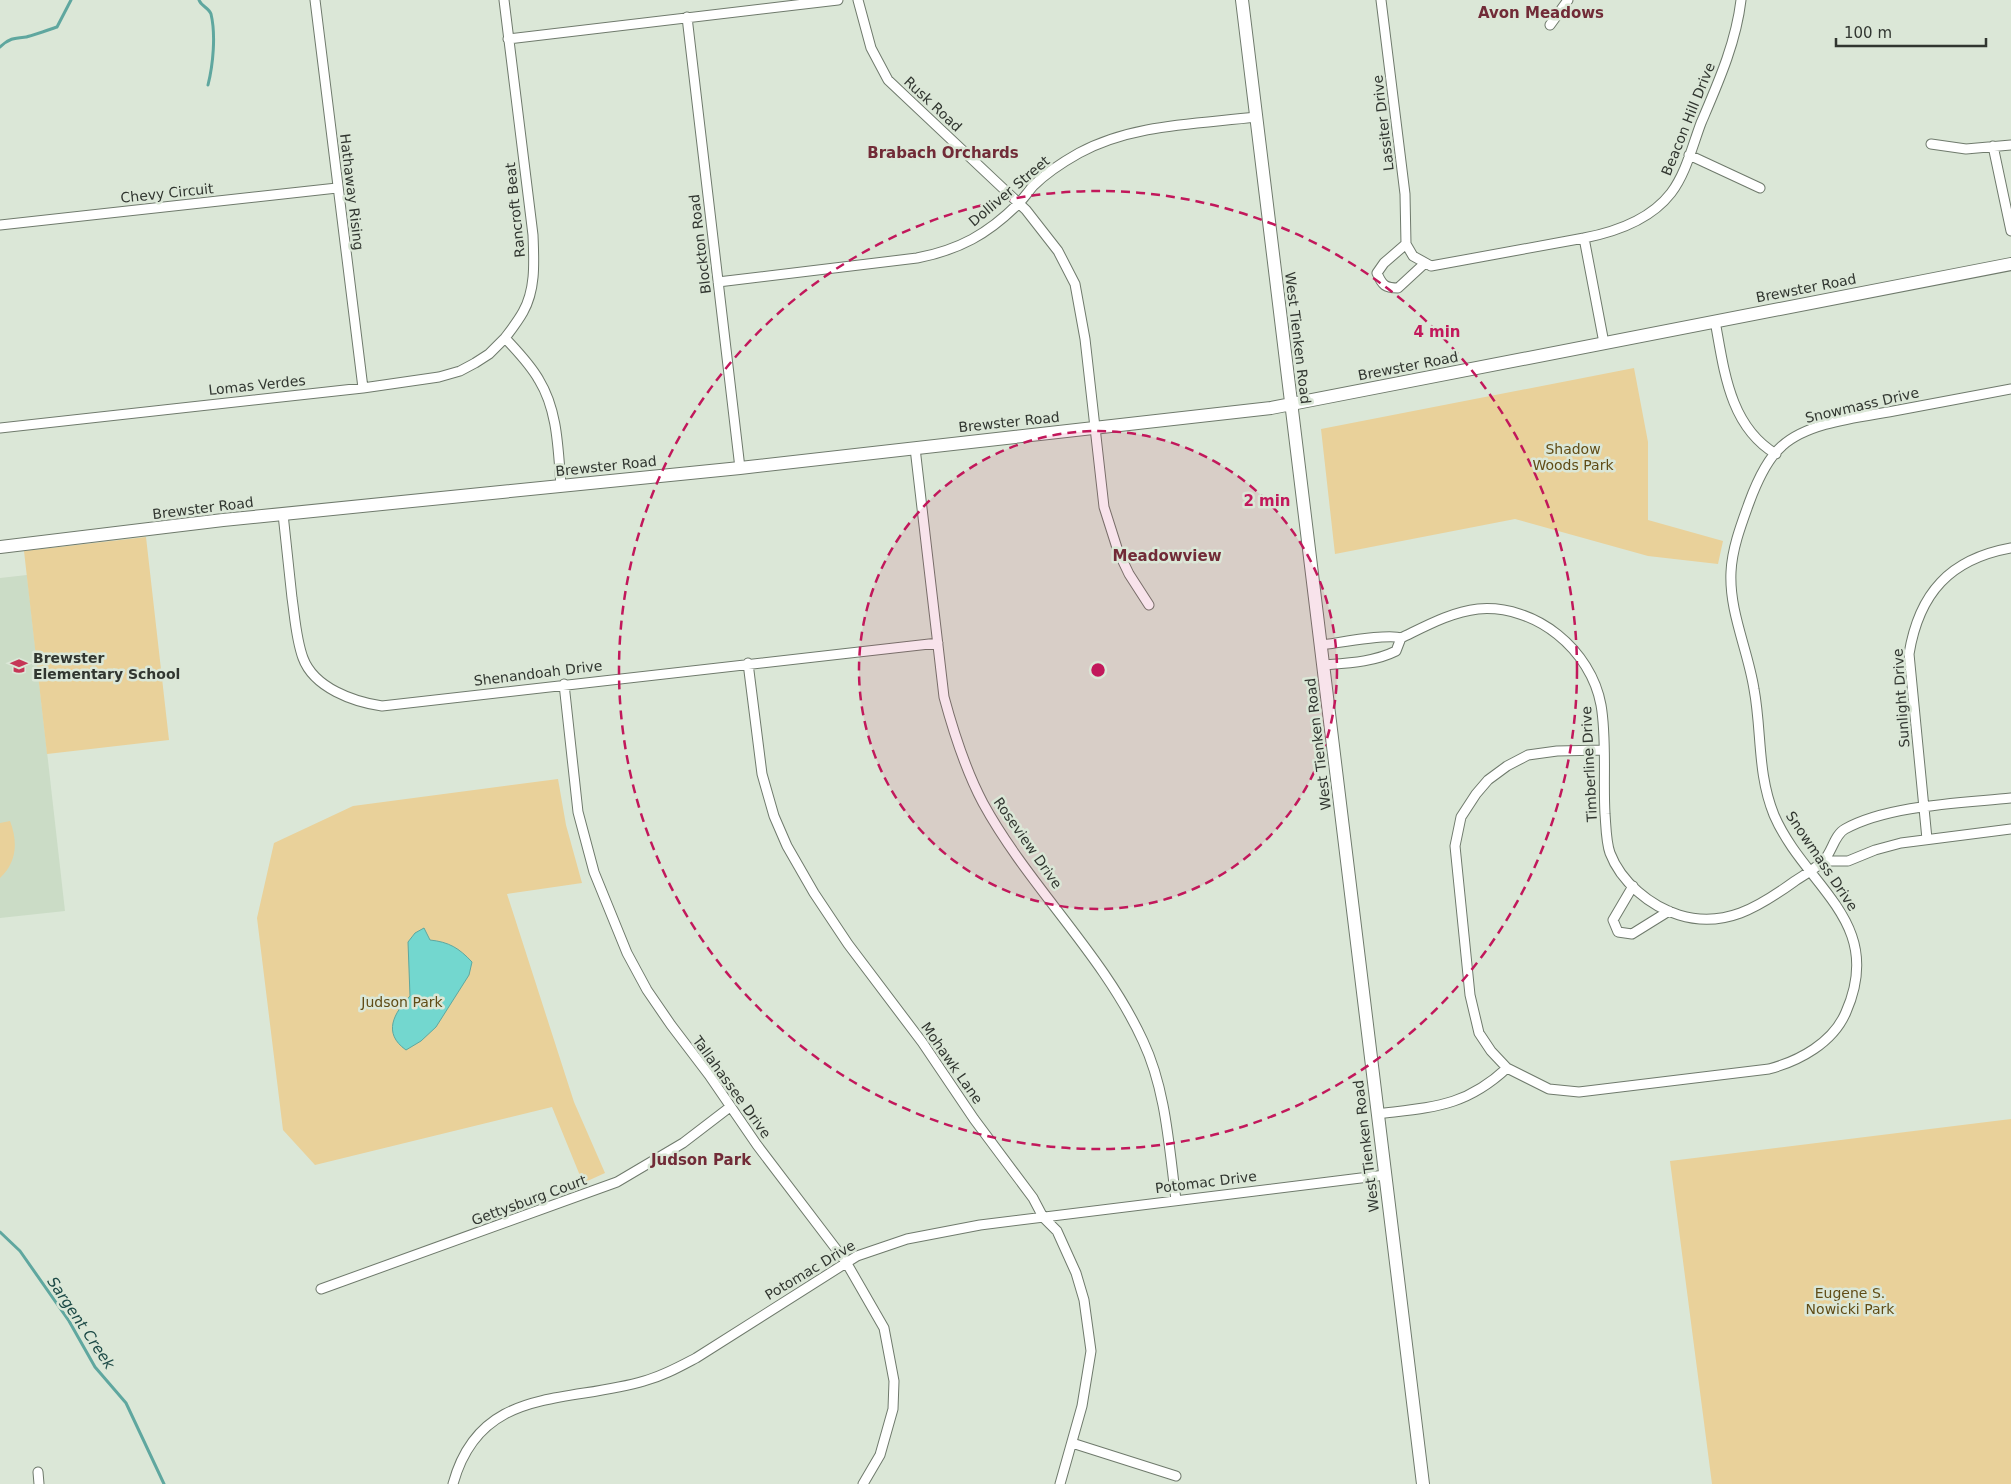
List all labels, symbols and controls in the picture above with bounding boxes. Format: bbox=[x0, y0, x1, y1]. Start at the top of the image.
district label: Avon Meadows bbox=[1478, 4, 1604, 22]
scale bar bbox=[1836, 15, 1986, 47]
text: 100 m bbox=[1844, 24, 1892, 42]
street label: Beacon Hill Drive bbox=[1658, 60, 1718, 178]
street label: Rusk Road bbox=[901, 73, 965, 135]
street label: Lassiter Drive bbox=[1369, 74, 1397, 172]
street label: Hathaway Rising bbox=[337, 133, 367, 251]
district label: Brabach Orchards bbox=[867, 144, 1019, 162]
street label: Dolliver Street bbox=[965, 152, 1053, 229]
street label: Rancroft Beat bbox=[502, 161, 528, 258]
street label: Chevy Circuit bbox=[120, 180, 215, 206]
street label: Blockton Road bbox=[686, 193, 714, 295]
street label: Brewster Road bbox=[1754, 270, 1858, 306]
street label: West Tienken Road bbox=[1282, 271, 1314, 405]
text: 4 min bbox=[1413, 323, 1461, 341]
street label: Brewster Road bbox=[1356, 348, 1460, 384]
street label: Lomas Verdes bbox=[208, 372, 306, 398]
street label: Snowmass Drive bbox=[1804, 384, 1920, 426]
street label: Brewster Road bbox=[958, 409, 1060, 435]
park label: Shadow Woods Park bbox=[1532, 441, 1614, 473]
street label: Brewster Road bbox=[555, 453, 657, 479]
text: 2 min bbox=[1243, 492, 1291, 510]
street label: Brewster Road bbox=[151, 494, 255, 522]
district label: Meadowview bbox=[1112, 547, 1222, 565]
street label: Sunlight Drive bbox=[1890, 648, 1912, 748]
place label: Brewster Elementary School bbox=[33, 650, 180, 682]
school or university icon: Brewster Elementary School bbox=[9, 656, 29, 676]
street label: Shenandoah Drive bbox=[473, 657, 603, 689]
centre of rings bbox=[1089, 661, 1107, 679]
street label: West Tienken Road bbox=[1302, 677, 1334, 811]
street label: Timberline Drive bbox=[1578, 706, 1600, 823]
street label: Roseview Drive bbox=[991, 794, 1065, 892]
street label: Snowmass Drive bbox=[1783, 808, 1861, 914]
park label: Judson Park bbox=[360, 994, 444, 1010]
street label: Mohawk Lane bbox=[918, 1019, 986, 1107]
street label: Tallahassee Drive bbox=[689, 1032, 774, 1141]
street label: West Tienken Road bbox=[1350, 1079, 1382, 1213]
district label: Judson Park bbox=[650, 1151, 752, 1169]
street label: Potomac Drive bbox=[1154, 1168, 1258, 1196]
street label: Gettysburg Court bbox=[469, 1172, 589, 1228]
street label: Potomac Drive bbox=[762, 1237, 858, 1303]
water label: Sargent Creek bbox=[43, 1273, 119, 1374]
park label: Eugene S. Nowicki Park bbox=[1806, 1285, 1895, 1317]

